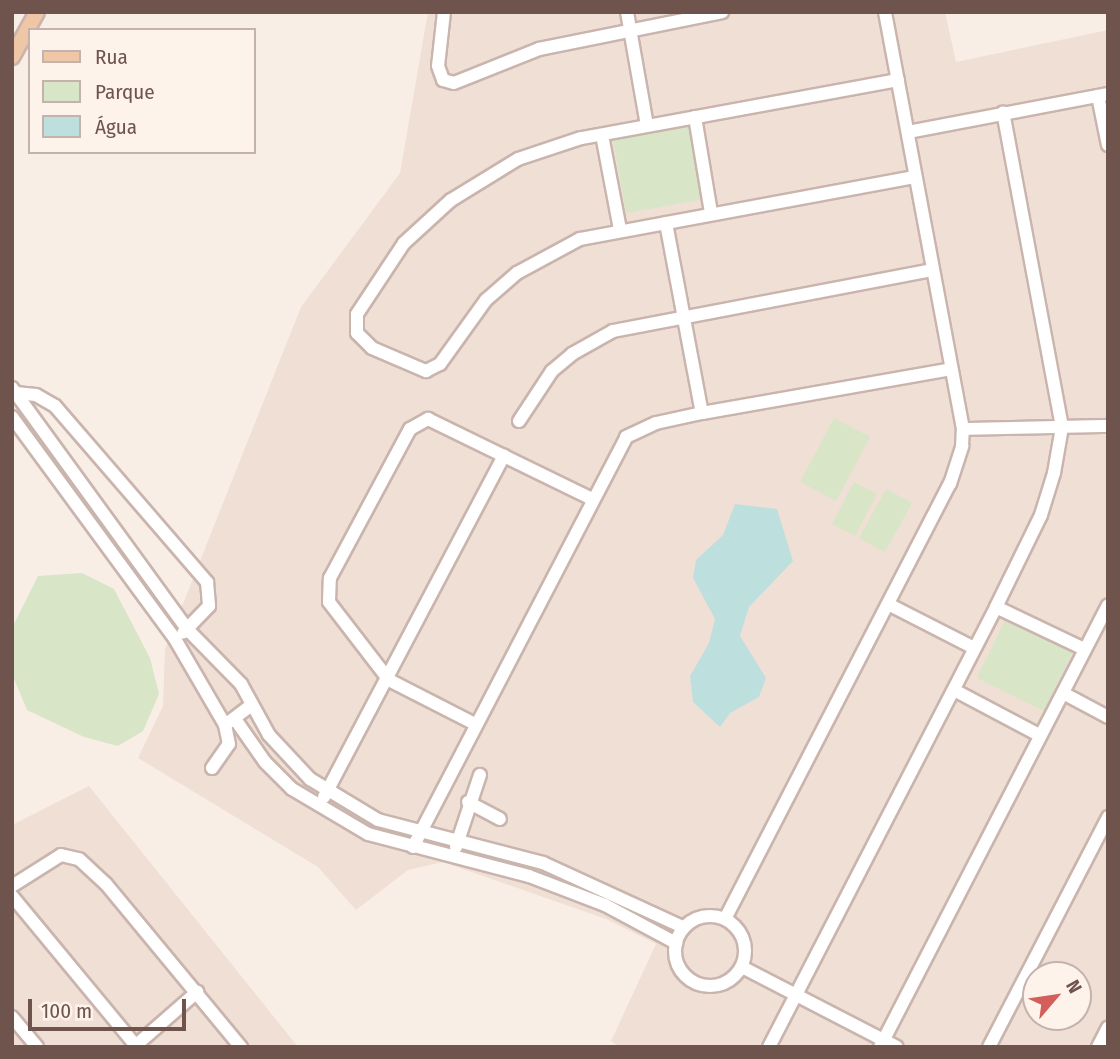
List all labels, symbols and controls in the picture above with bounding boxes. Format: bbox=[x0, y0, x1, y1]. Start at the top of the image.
legend bbox=[28, 28, 256, 154]
text: Rua bbox=[95, 44, 128, 70]
text: Parque bbox=[95, 79, 155, 105]
text: Água bbox=[95, 114, 137, 140]
north arrow bbox=[1022, 961, 1092, 1031]
text: N bbox=[1061, 976, 1087, 997]
scale bar bbox=[32, 986, 189, 1030]
text: 100 m bbox=[41, 998, 92, 1024]

